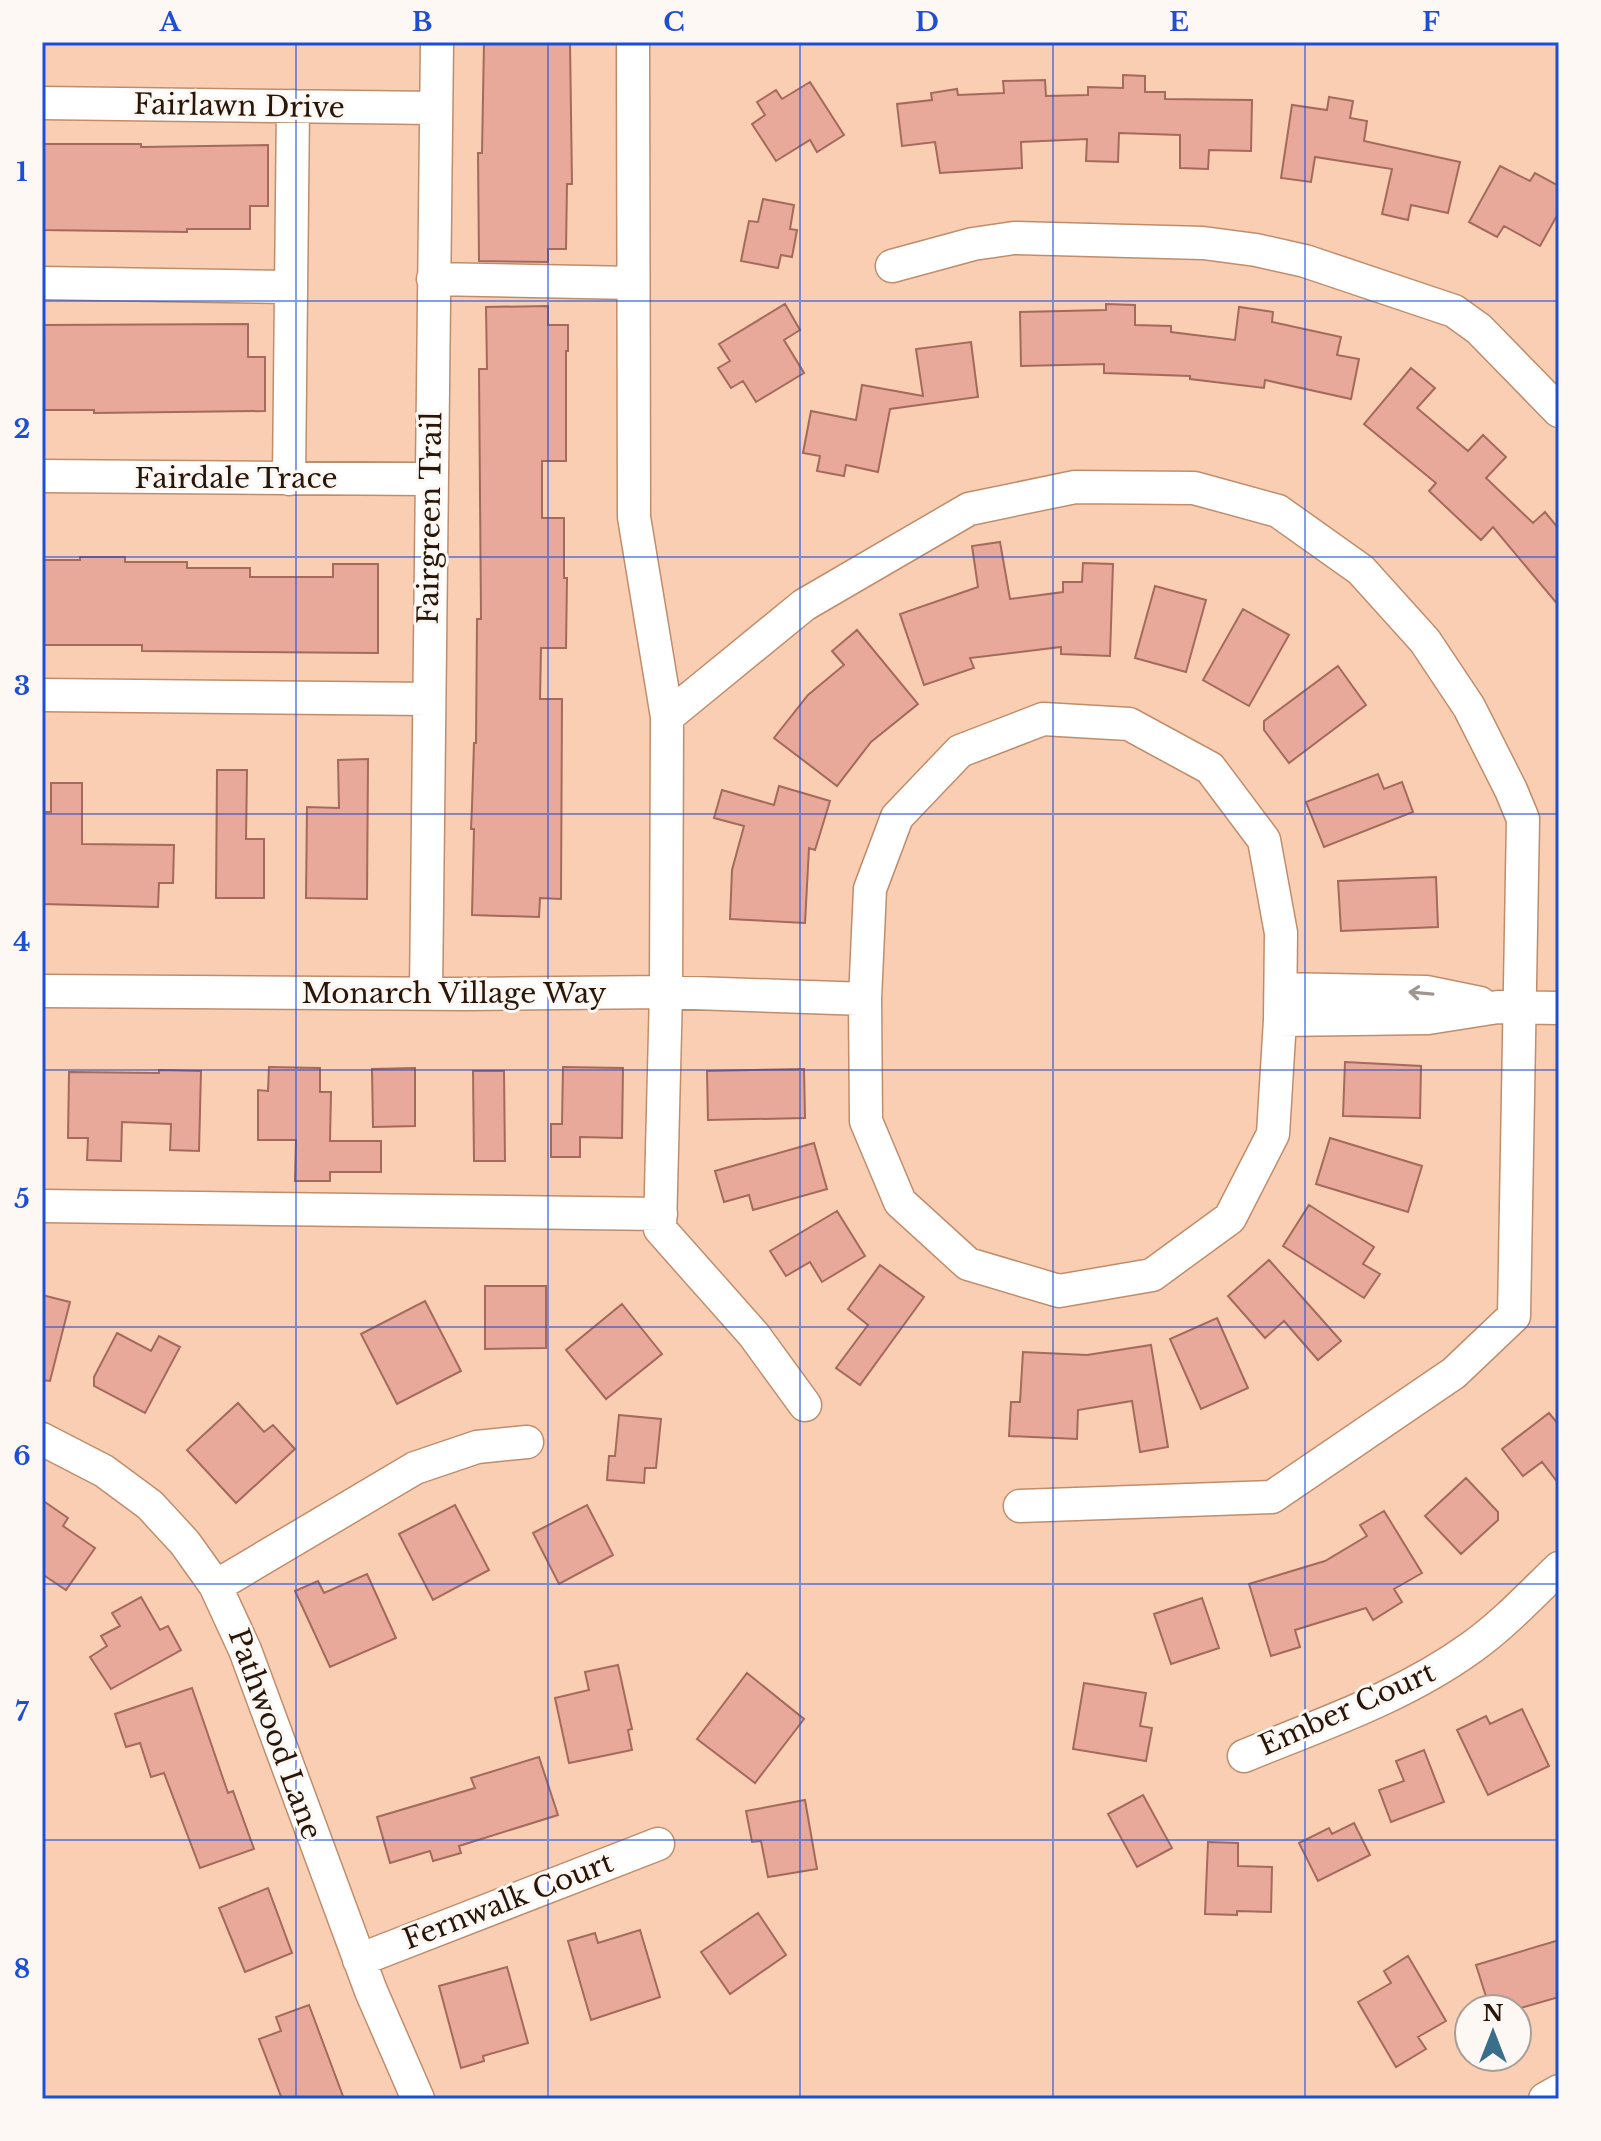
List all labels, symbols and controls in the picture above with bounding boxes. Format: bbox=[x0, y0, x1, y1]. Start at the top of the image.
text: A bbox=[158, 6, 181, 38]
text: B bbox=[412, 6, 432, 38]
text: C bbox=[663, 6, 685, 38]
text: D bbox=[915, 6, 939, 38]
text: E bbox=[1169, 6, 1189, 38]
text: F bbox=[1422, 6, 1440, 38]
street label: Fairlawn Drive bbox=[133, 87, 345, 125]
text: 1 bbox=[16, 156, 28, 188]
street label: Fairgreen Trail bbox=[411, 411, 449, 625]
text: 2 bbox=[14, 413, 30, 445]
street label: Fairdale Trace bbox=[134, 461, 338, 496]
text: 3 bbox=[14, 670, 30, 702]
text: 4 bbox=[13, 926, 31, 958]
street label: Monarch Village Way bbox=[302, 976, 607, 1011]
one-way arrow bbox=[1408, 985, 1435, 1000]
text: 5 bbox=[14, 1183, 30, 1215]
text: 6 bbox=[13, 1440, 31, 1472]
street label: Pathwood Lane bbox=[221, 1624, 329, 1844]
street label: Ember Court bbox=[1254, 1654, 1441, 1763]
text: 7 bbox=[15, 1696, 29, 1728]
street label: Fernwalk Court bbox=[398, 1845, 618, 1957]
text: 8 bbox=[14, 1953, 30, 1985]
north arrow bbox=[1453, 1993, 1533, 2073]
text: N bbox=[1483, 2000, 1504, 2027]

